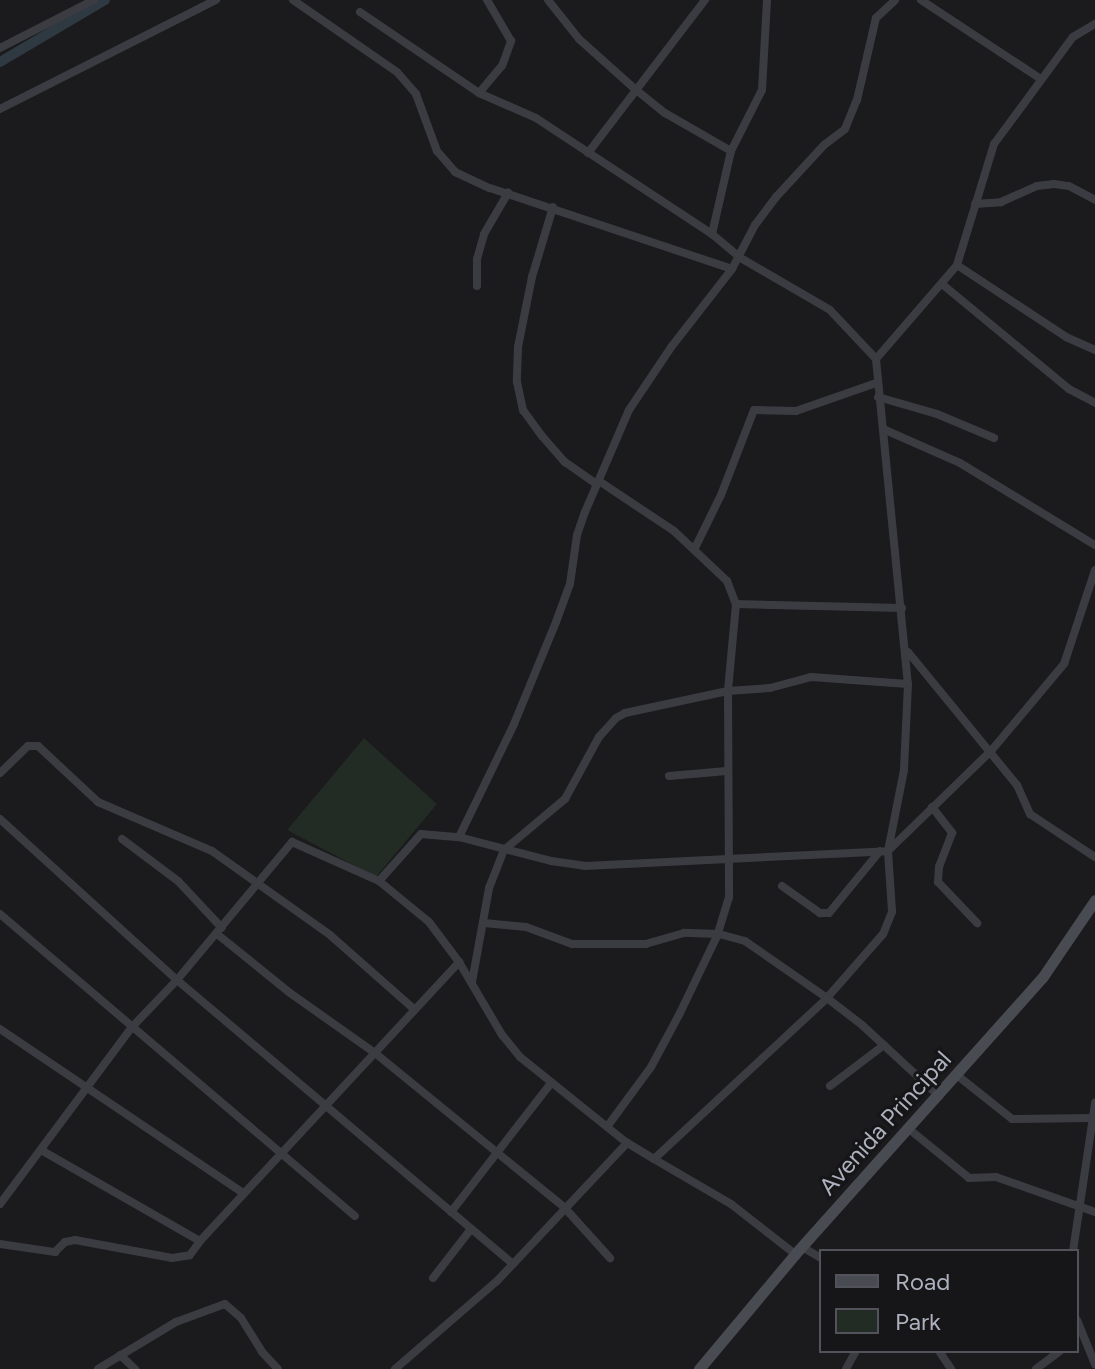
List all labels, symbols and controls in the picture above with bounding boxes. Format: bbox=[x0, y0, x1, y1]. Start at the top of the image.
street label: Avenida Principal bbox=[813, 1045, 957, 1201]
legend bbox=[819, 1249, 1079, 1353]
text: Road bbox=[895, 1267, 950, 1296]
text: Park bbox=[895, 1307, 941, 1336]

